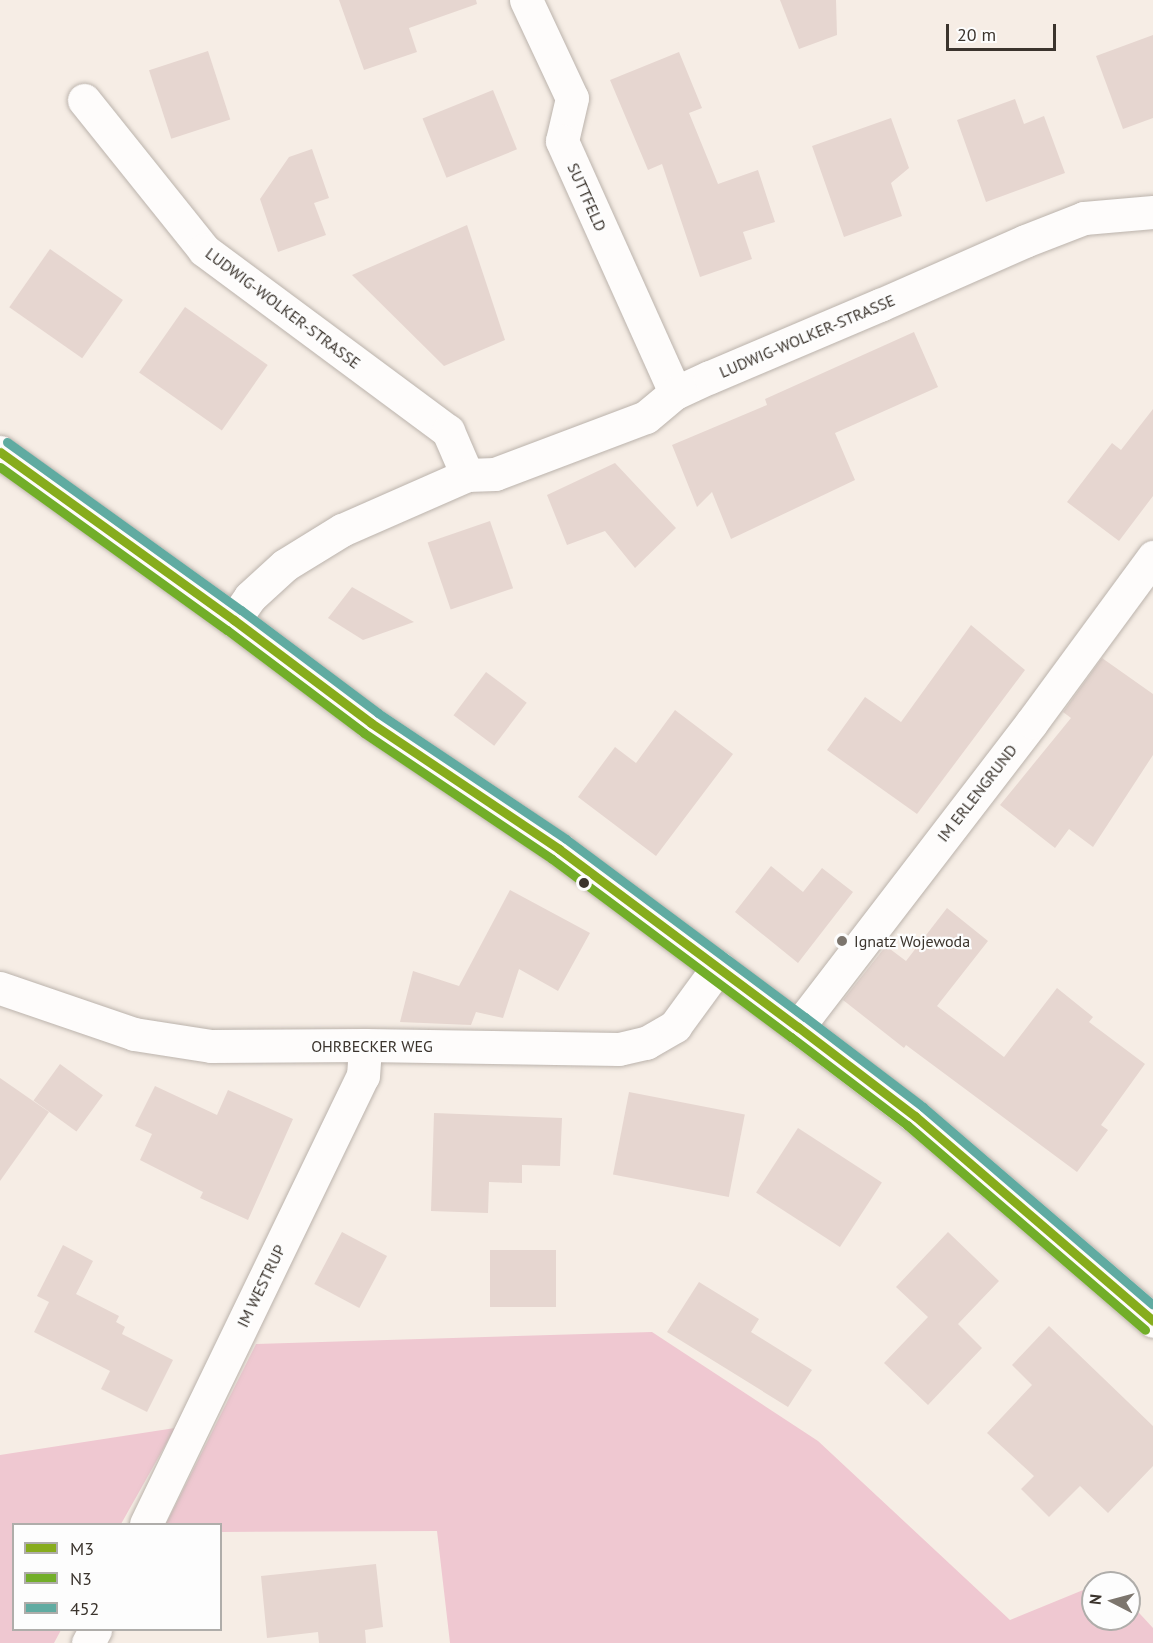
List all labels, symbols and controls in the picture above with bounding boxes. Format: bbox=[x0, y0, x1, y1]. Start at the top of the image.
scale bar bbox=[949, 12, 1058, 50]
text: 20 m bbox=[957, 23, 996, 46]
street label: SUTTFELD bbox=[563, 160, 611, 234]
street label: LUDWIG-WOLKER-STRASSE bbox=[202, 244, 364, 372]
street label: LUDWIG-WOLKER-STRASSE bbox=[716, 290, 898, 382]
street label: IM ERLENGRUND bbox=[933, 740, 1021, 846]
unlabelled marker bbox=[578, 877, 590, 889]
place label: Ignatz Wojewoda bbox=[854, 931, 971, 951]
marker: Ignatz Wojewoda bbox=[835, 934, 849, 948]
street label: OHRBECKER WEG bbox=[311, 1036, 433, 1056]
street label: IM WESTRUP bbox=[233, 1241, 289, 1331]
legend bbox=[12, 1523, 222, 1631]
text: M3 bbox=[70, 1537, 94, 1560]
text: N3 bbox=[70, 1567, 92, 1590]
north arrow bbox=[1081, 1571, 1141, 1631]
text: N bbox=[1085, 1593, 1106, 1606]
text: 452 bbox=[70, 1597, 99, 1620]

